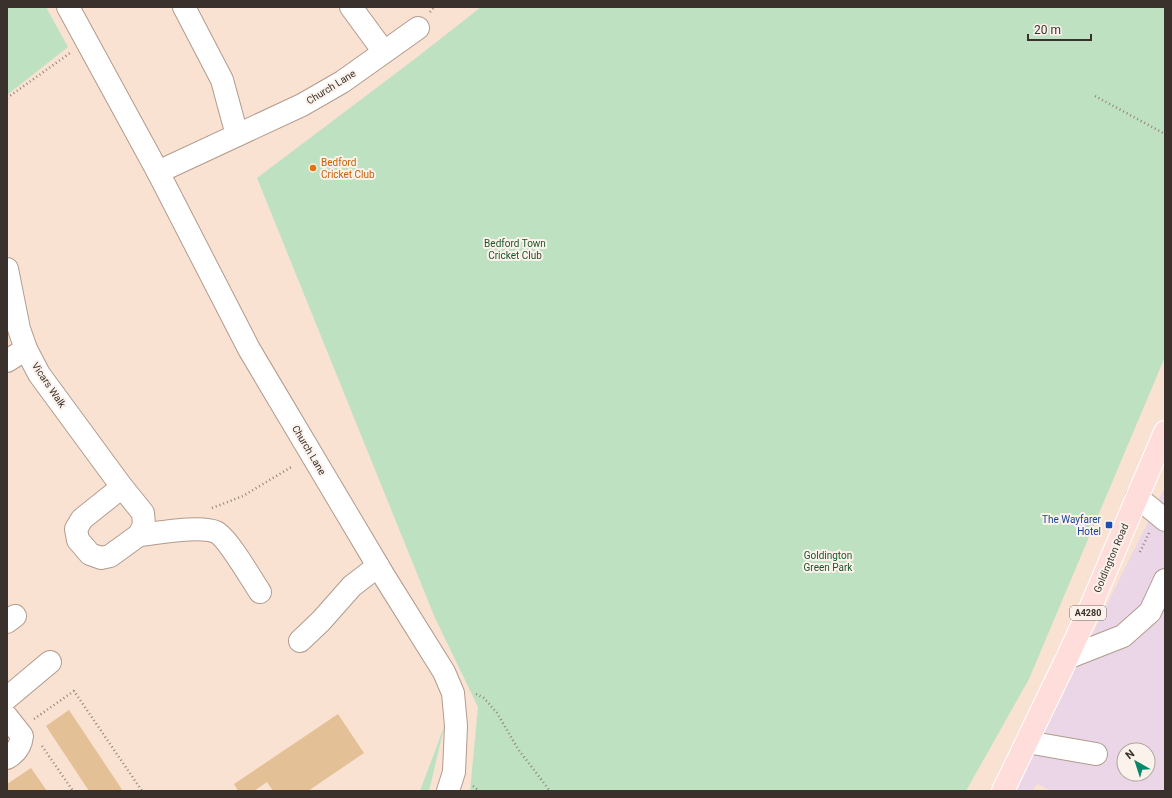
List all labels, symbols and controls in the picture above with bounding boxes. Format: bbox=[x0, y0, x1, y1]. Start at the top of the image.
scale bar bbox=[1028, 16, 1091, 42]
text: 20 m bbox=[1034, 23, 1061, 37]
street label: Church Lane bbox=[304, 68, 358, 106]
place label: Bedford Cricket Club bbox=[321, 157, 375, 180]
marker: Bedford Cricket Club bbox=[308, 163, 318, 173]
park label: Bedford Town Cricket Club bbox=[484, 238, 546, 261]
street label: Vicars Walk bbox=[30, 360, 69, 410]
street label: Church Lane bbox=[290, 423, 328, 477]
place label: The Wayfarer Hotel bbox=[1042, 514, 1102, 537]
marker: The Wayfarer Hotel bbox=[1104, 520, 1114, 530]
street label: Goldington Road bbox=[1091, 522, 1131, 594]
park label: Goldington Green Park bbox=[804, 550, 853, 573]
road number: A4280 bbox=[1070, 606, 1106, 620]
north arrow bbox=[1116, 742, 1156, 782]
text: N bbox=[1123, 747, 1137, 762]

